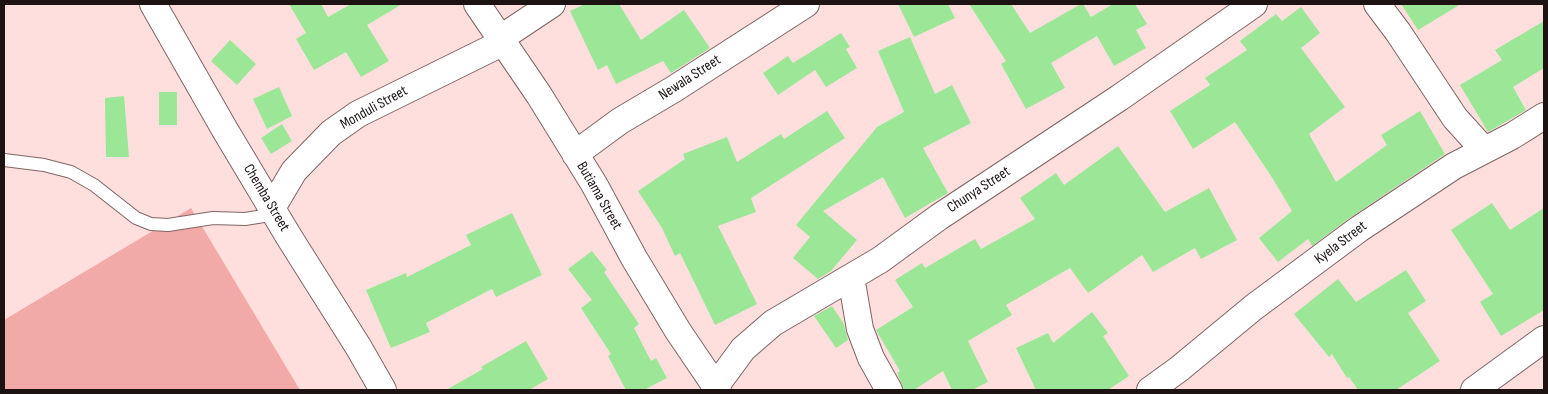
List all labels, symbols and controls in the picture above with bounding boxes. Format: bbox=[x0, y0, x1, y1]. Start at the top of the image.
street label: Newala Street bbox=[656, 51, 724, 105]
street label: Monduli Street bbox=[337, 82, 411, 134]
street label: Butiama Street bbox=[572, 159, 626, 233]
street label: Chemba Street bbox=[239, 161, 293, 235]
street label: Chunya Street bbox=[944, 163, 1014, 217]
street label: Kyela Street bbox=[1311, 218, 1371, 268]

